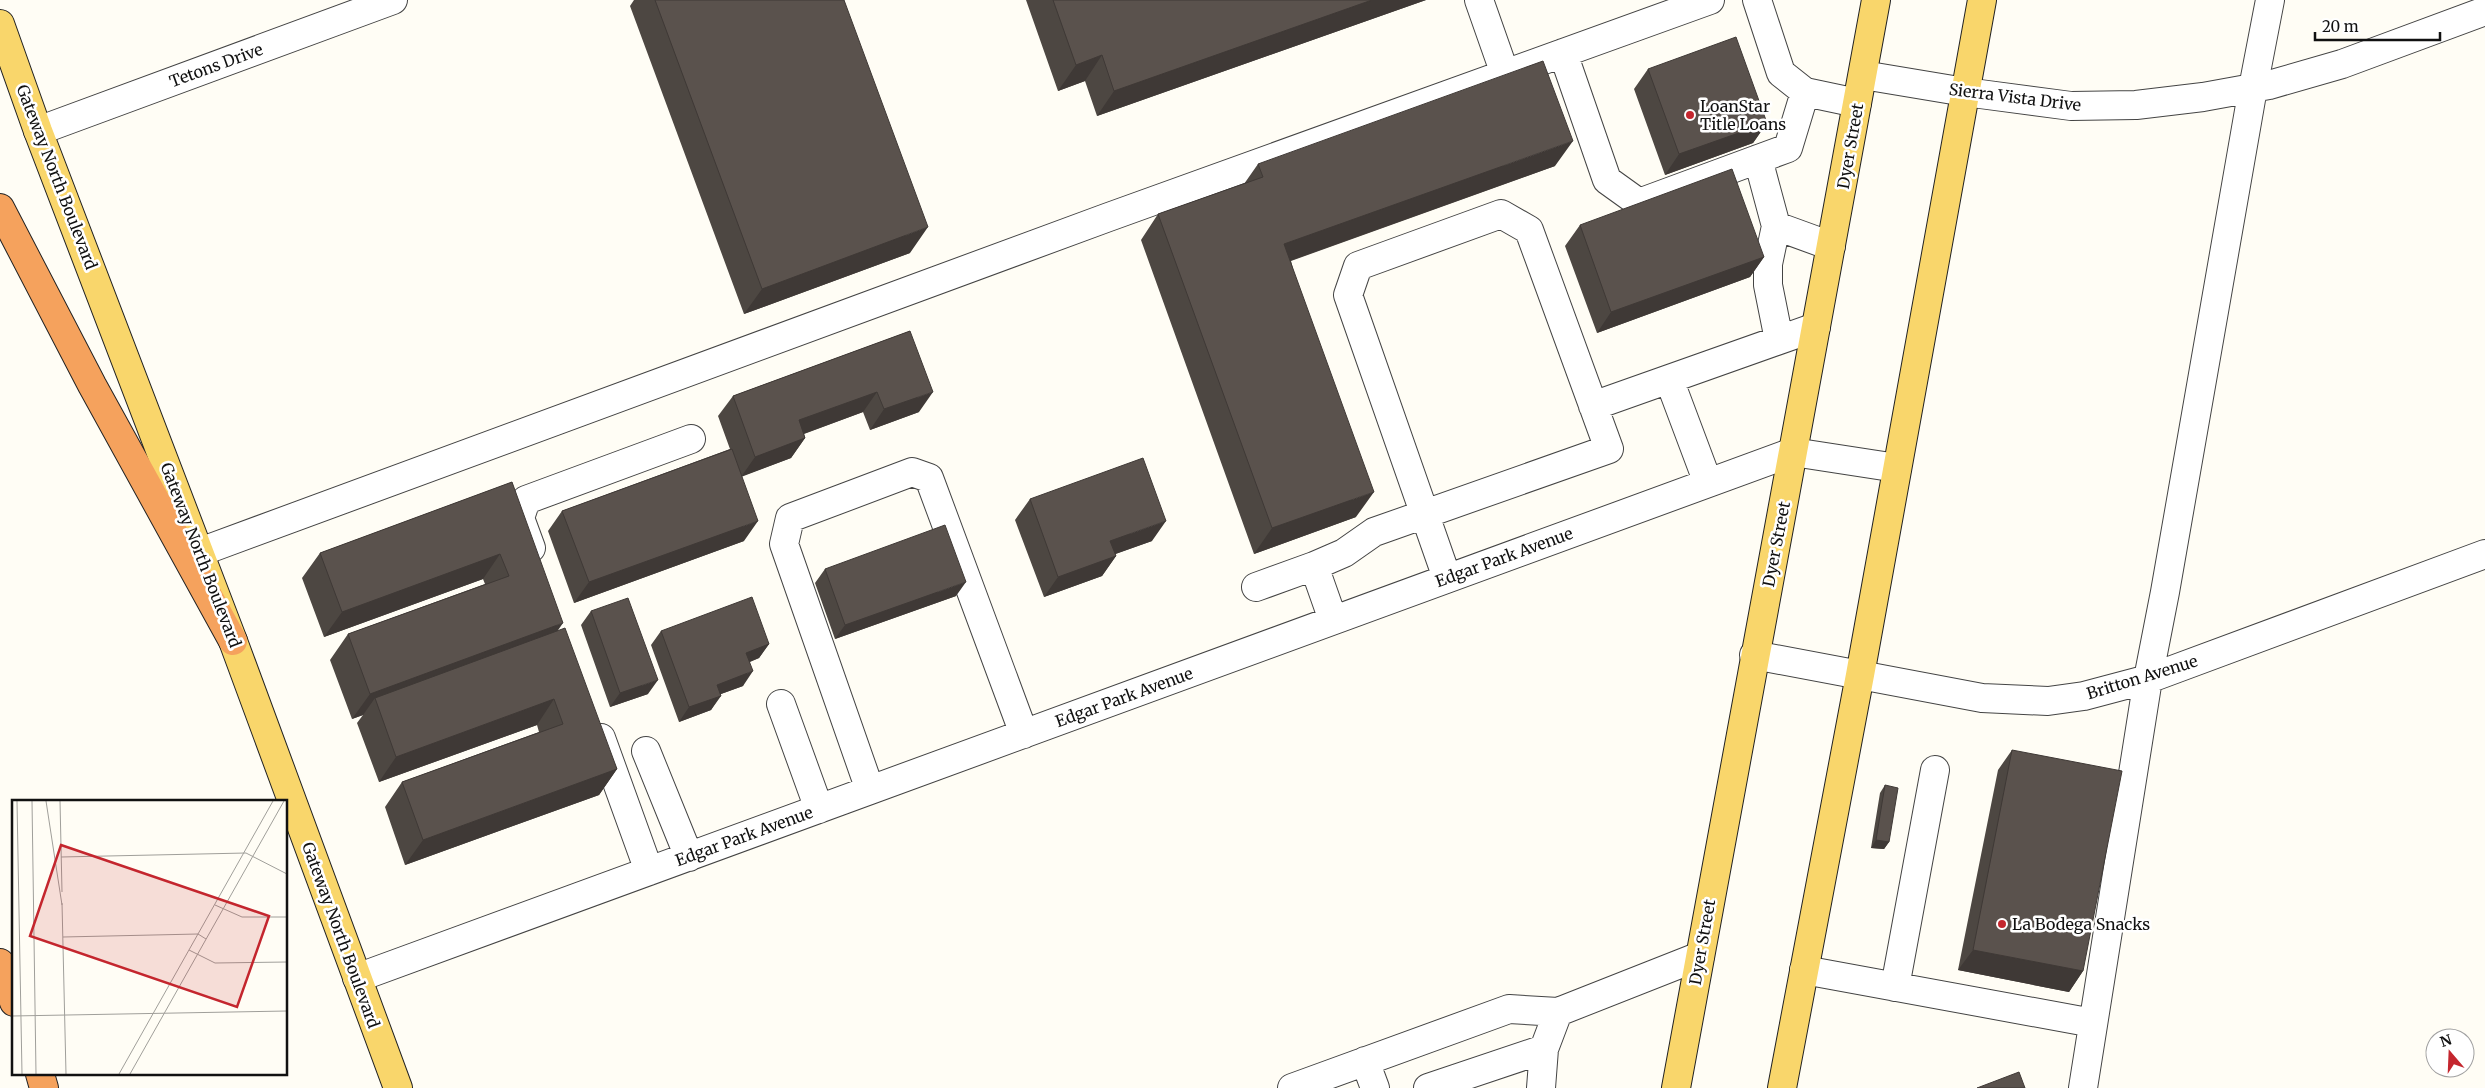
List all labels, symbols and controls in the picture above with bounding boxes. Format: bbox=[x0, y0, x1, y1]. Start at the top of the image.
scale bar bbox=[2315, 10, 2440, 42]
text: 20 m bbox=[2322, 17, 2359, 36]
street label: Tetons Drive bbox=[167, 39, 265, 91]
street label: Sierra Vista Drive bbox=[1948, 79, 2082, 115]
street label: Gateway North Boulevard bbox=[12, 82, 102, 273]
place label: LoanStar Title Loans bbox=[1700, 96, 1786, 134]
street label: Dyer Street bbox=[1833, 101, 1867, 190]
marker: LoanStar Title Loans bbox=[1684, 109, 1696, 121]
street label: Gateway North Boulevard bbox=[156, 460, 246, 651]
street label: Dyer Street bbox=[1758, 499, 1794, 588]
street label: Edgar Park Avenue bbox=[1433, 523, 1575, 591]
street label: Britton Avenue bbox=[2084, 651, 2200, 703]
street label: Edgar Park Avenue bbox=[1053, 663, 1195, 731]
inset map bbox=[12, 800, 288, 1076]
street label: Edgar Park Avenue bbox=[673, 802, 815, 870]
street label: Gateway North Boulevard bbox=[298, 839, 384, 1031]
street label: Dyer Street bbox=[1685, 897, 1719, 986]
place label: La Bodega Snacks bbox=[2012, 914, 2150, 934]
marker: La Bodega Snacks bbox=[1996, 918, 2008, 930]
north arrow bbox=[2425, 1028, 2475, 1078]
text: N bbox=[2438, 1030, 2454, 1051]

